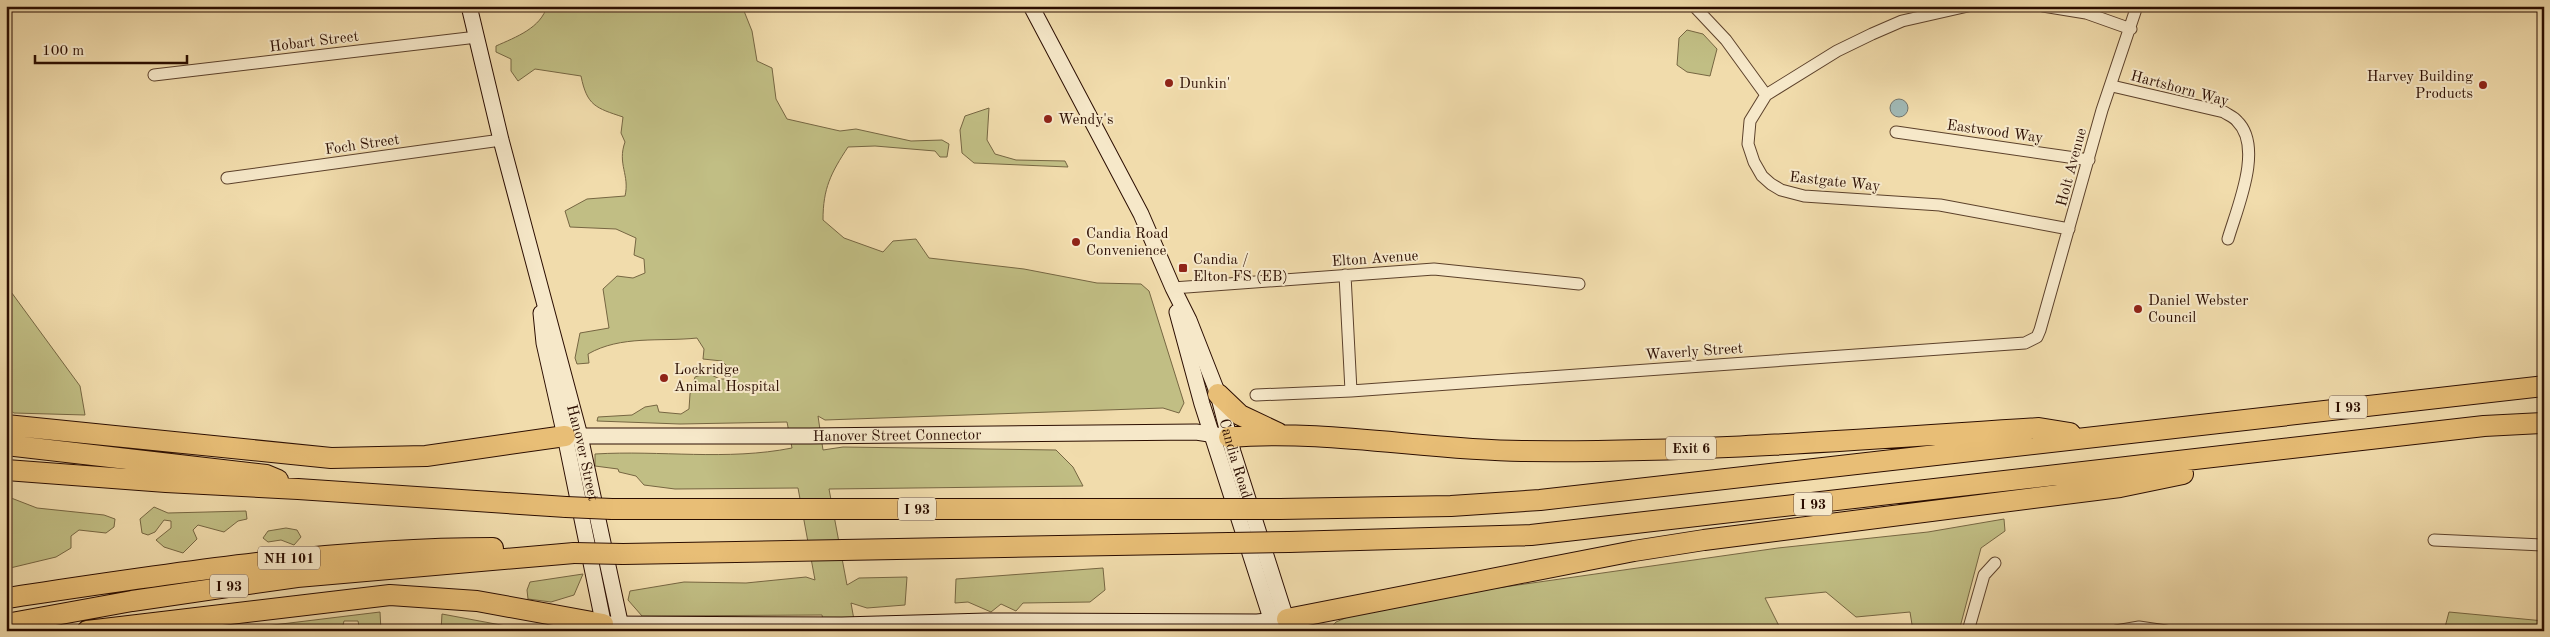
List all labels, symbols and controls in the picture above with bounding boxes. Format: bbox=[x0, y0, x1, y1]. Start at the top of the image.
street label: Hobart Street bbox=[269, 30, 360, 55]
scale bar bbox=[35, 32, 188, 64]
text: 100 m bbox=[42, 44, 84, 59]
street label: Hartshorn Way bbox=[2129, 69, 2230, 110]
place label: Harvey Building Products bbox=[2367, 70, 2473, 102]
marker: Dunkin' bbox=[1163, 77, 1175, 89]
place label: Dunkin' bbox=[1179, 77, 1230, 92]
marker: Harvey Building Products bbox=[2477, 79, 2489, 91]
marker: Wendy's bbox=[1042, 113, 1054, 125]
place label: Wendy's bbox=[1058, 113, 1113, 128]
street label: Eastwood Way bbox=[1946, 118, 2044, 147]
street label: Holt Avenue bbox=[2055, 127, 2090, 208]
street label: Foch Street bbox=[324, 133, 400, 158]
street label: Eastgate Way bbox=[1789, 170, 1881, 195]
place label: Candia Road Convenience bbox=[1086, 227, 1169, 259]
marker: Candia Road Convenience bbox=[1070, 236, 1082, 248]
street label: Elton Avenue bbox=[1331, 249, 1419, 270]
place label: Candia / Elton FS (EB) bbox=[1193, 253, 1288, 285]
marker: Candia / Elton FS (EB) bbox=[1177, 262, 1189, 274]
place label: Daniel Webster Council bbox=[2148, 294, 2248, 326]
marker: Daniel Webster Council bbox=[2132, 303, 2144, 315]
street label: Waverly Street bbox=[1645, 342, 1744, 363]
place label: Lockridge Animal Hospital bbox=[674, 363, 779, 395]
marker: Lockridge Animal Hospital bbox=[658, 372, 670, 384]
road number: I 93 bbox=[2329, 396, 2367, 418]
street label: Hanover Street bbox=[563, 403, 600, 503]
street label: Candia Road bbox=[1216, 417, 1253, 501]
street label: Hanover Street Connector bbox=[813, 428, 981, 445]
road number: Exit 6 bbox=[1666, 436, 1716, 459]
road number: I 93 bbox=[1794, 492, 1832, 516]
road number: I 93 bbox=[898, 498, 936, 520]
road number: NH 101 bbox=[258, 546, 320, 570]
road number: I 93 bbox=[210, 574, 248, 598]

